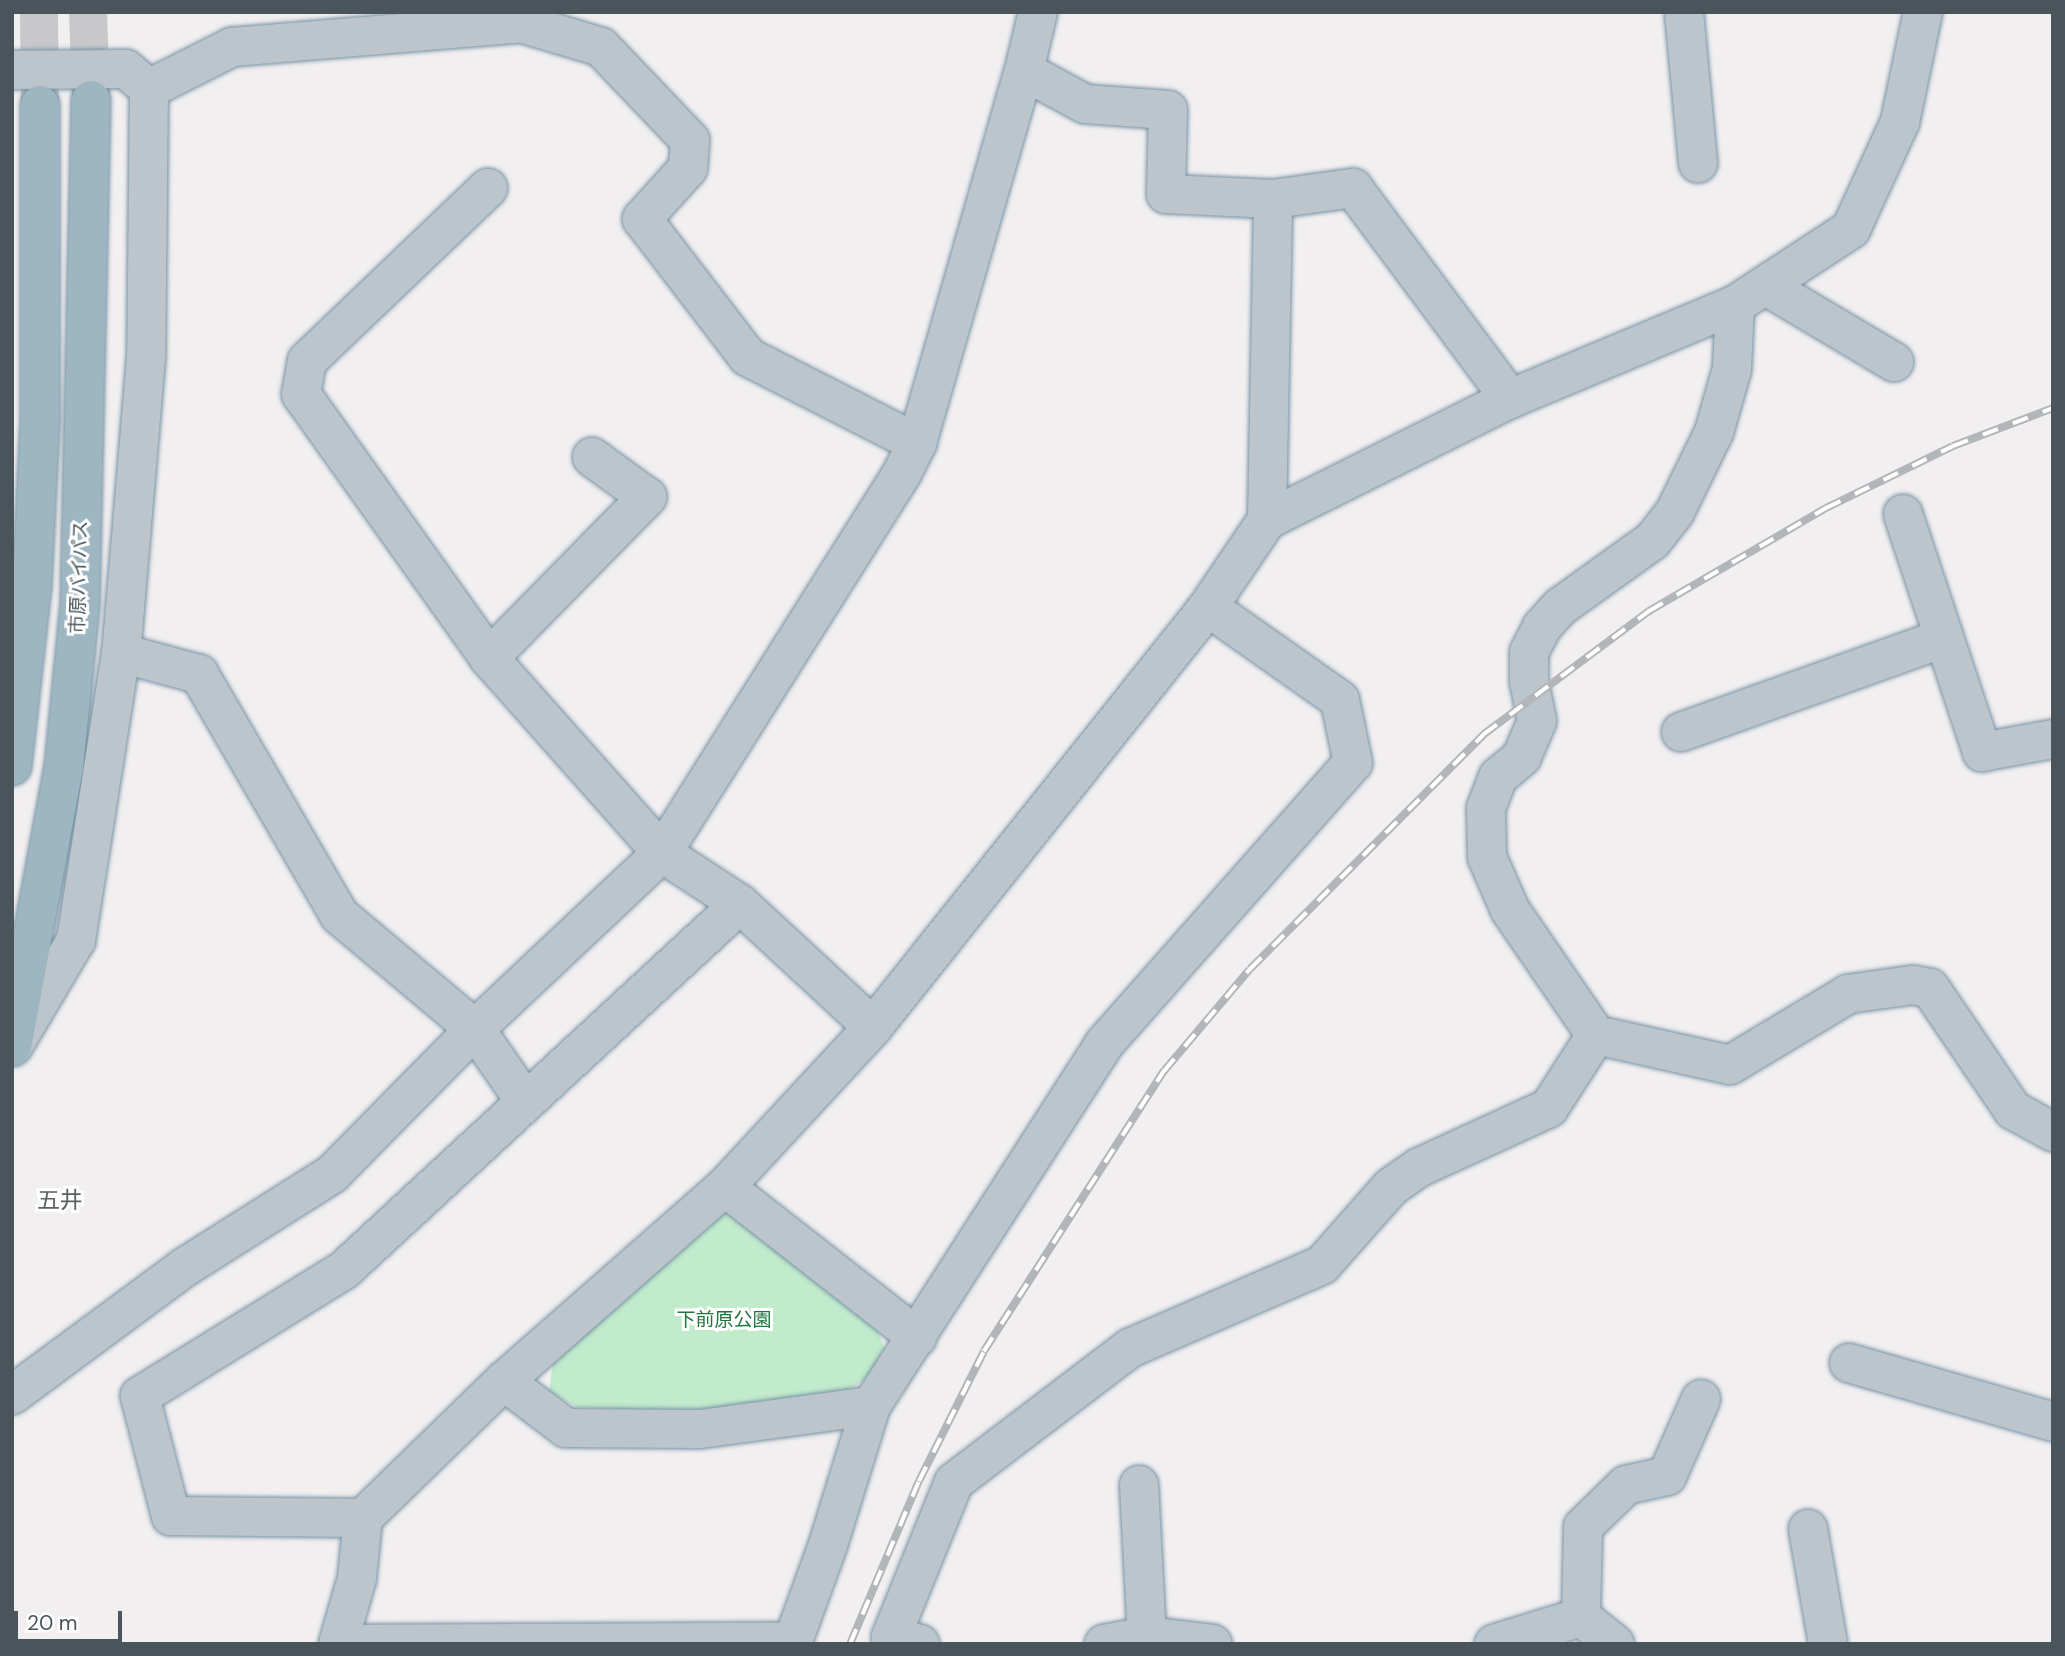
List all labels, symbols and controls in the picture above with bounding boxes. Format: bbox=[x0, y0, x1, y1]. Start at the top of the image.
street label: 市原バイパス bbox=[66, 520, 92, 634]
district label: 五井 bbox=[37, 1186, 83, 1214]
park label: 下前原公園 bbox=[677, 1309, 771, 1331]
scale bar bbox=[18, 1596, 126, 1640]
text: 20 m bbox=[27, 1609, 78, 1637]

